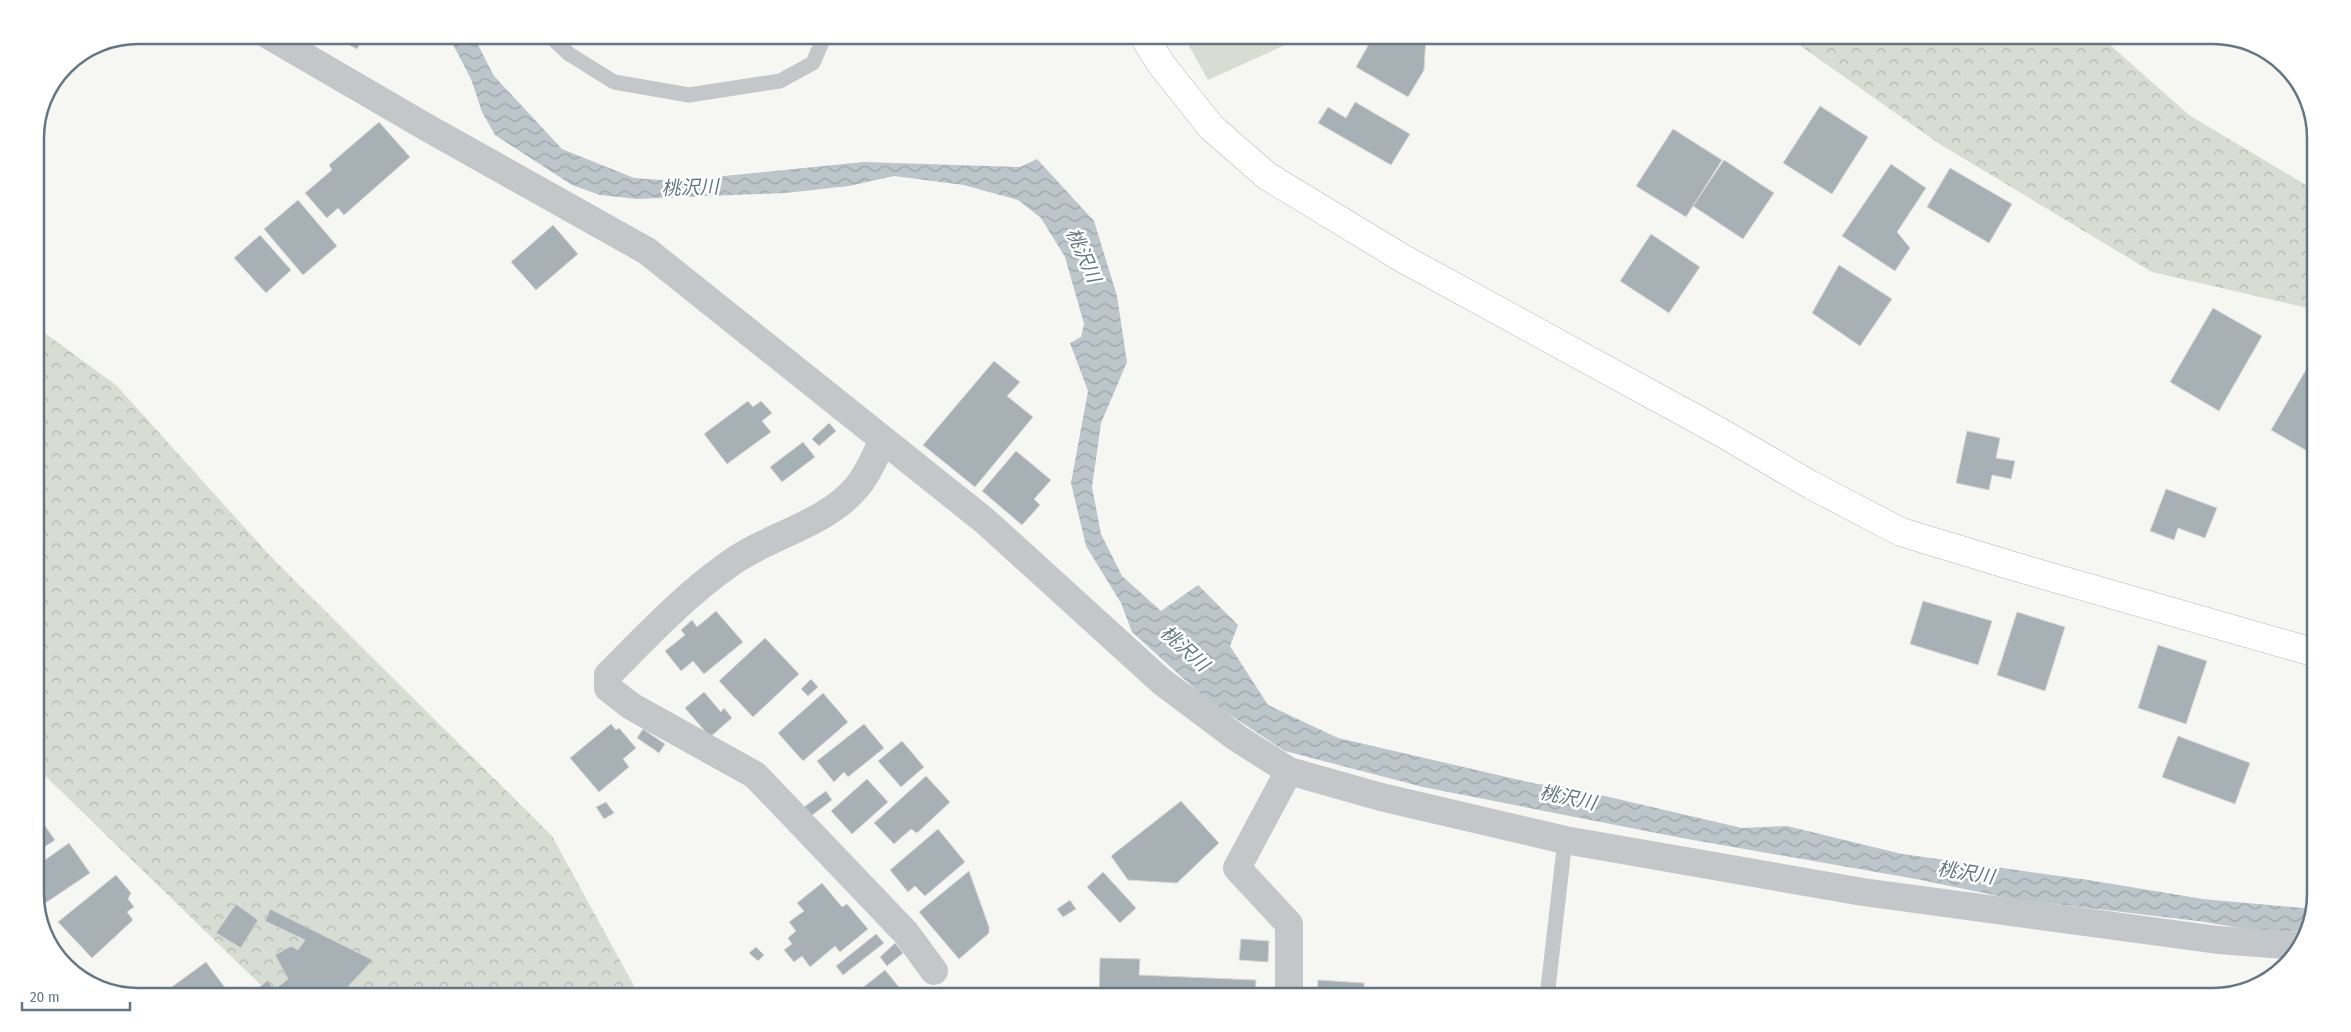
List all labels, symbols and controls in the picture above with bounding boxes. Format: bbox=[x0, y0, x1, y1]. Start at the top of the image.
water label: 桃沢川 bbox=[661, 175, 721, 200]
water label: 桃沢川 bbox=[1061, 224, 1106, 288]
water label: 桃沢川 bbox=[1156, 621, 1215, 677]
water label: 桃沢川 bbox=[1538, 780, 1600, 815]
water label: 桃沢川 bbox=[1936, 857, 1998, 889]
scale bar bbox=[22, 980, 130, 1012]
text: 20 m bbox=[30, 988, 60, 1006]

